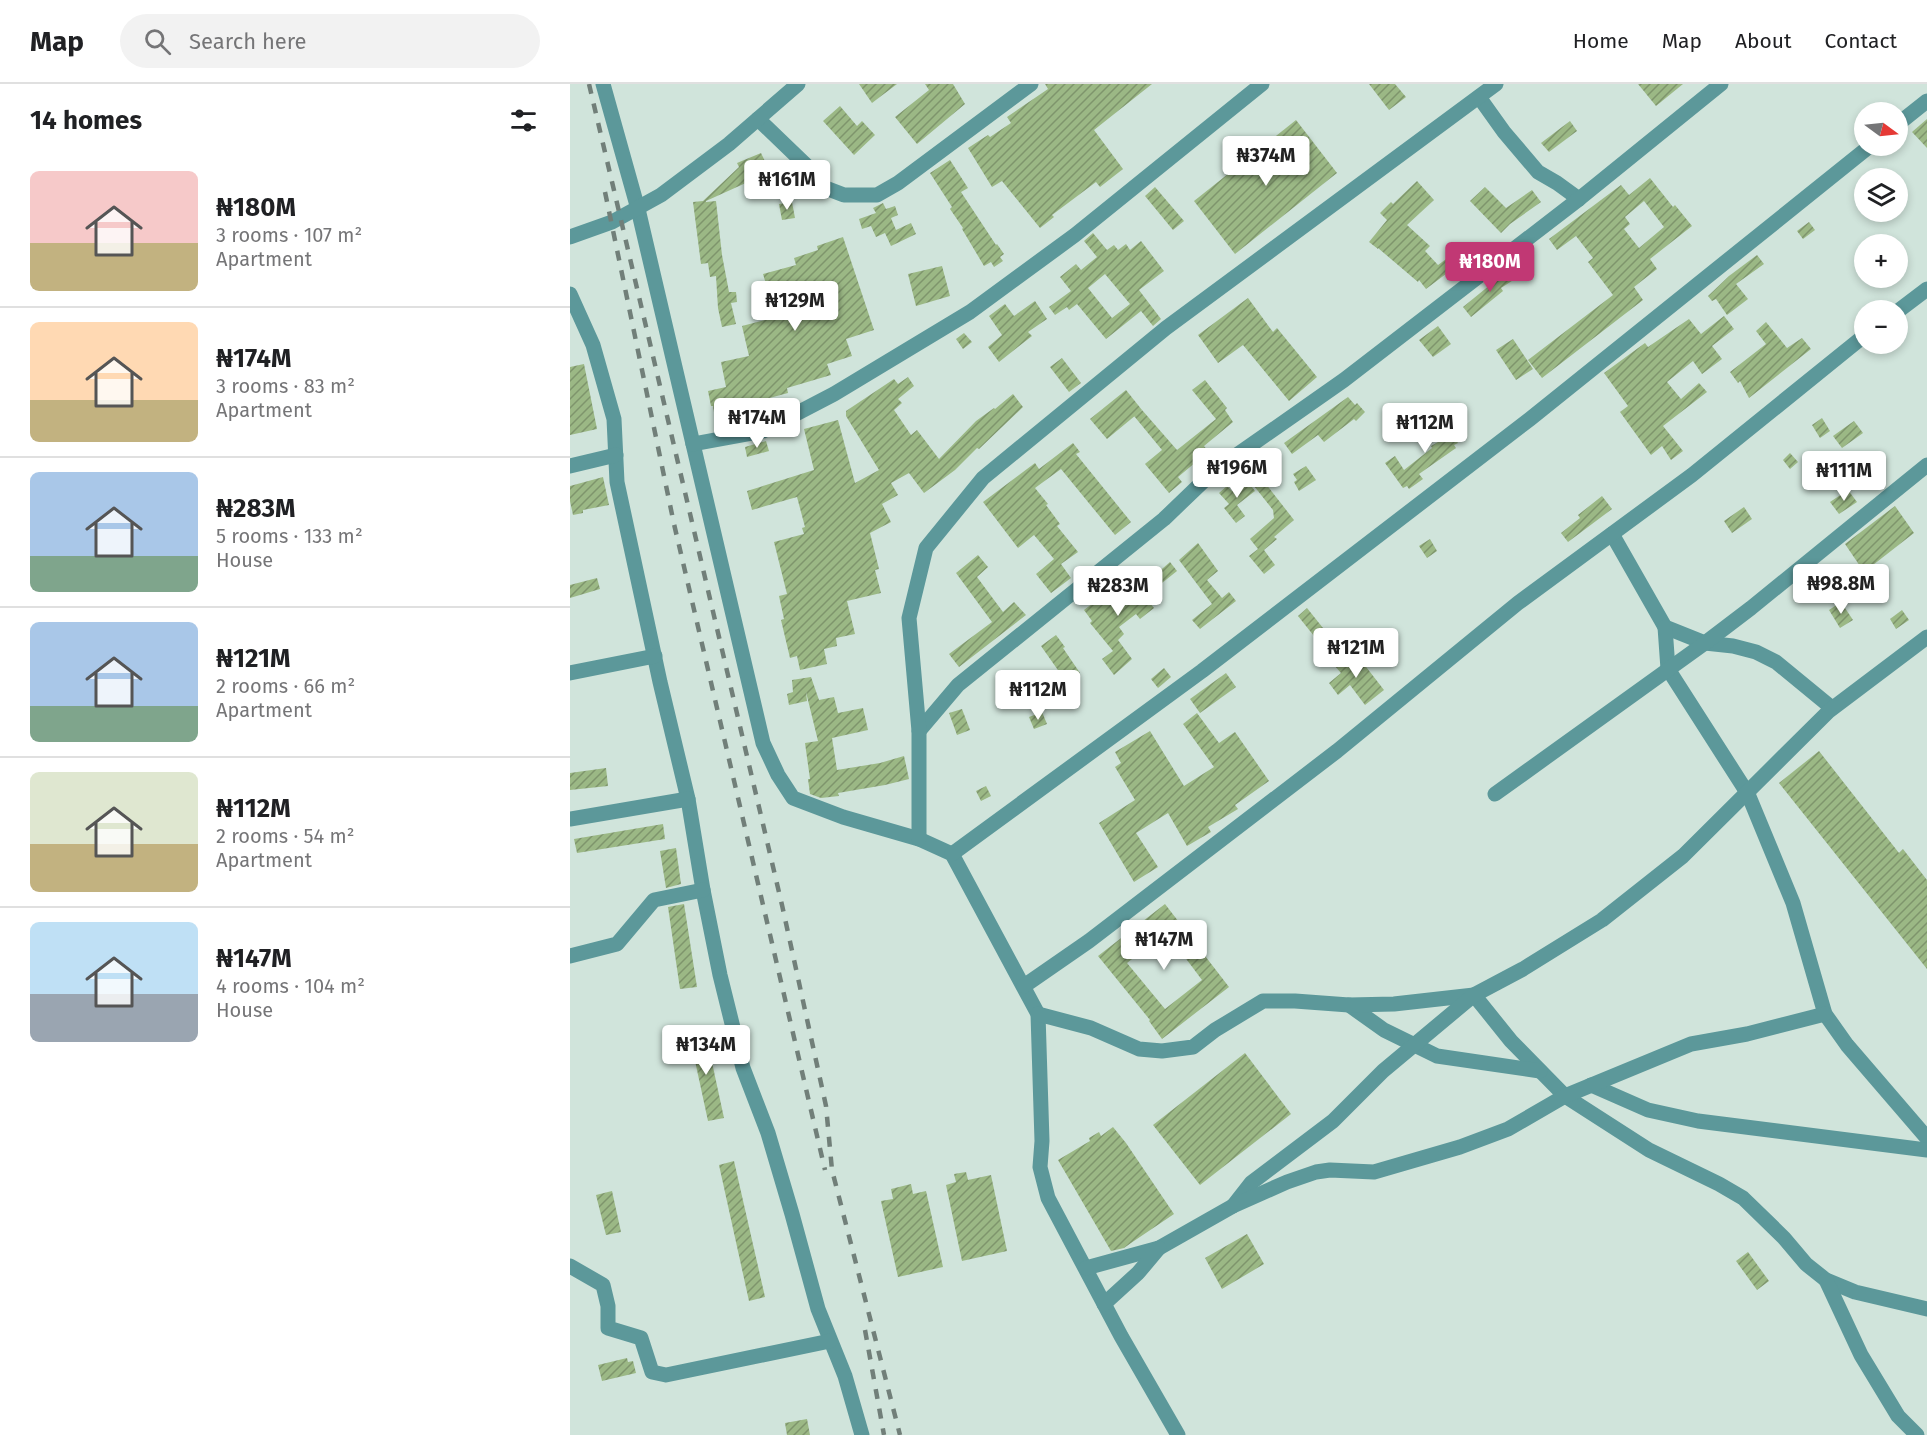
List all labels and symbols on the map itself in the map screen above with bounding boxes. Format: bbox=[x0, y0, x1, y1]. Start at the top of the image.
north arrow bbox=[1854, 102, 1908, 156]
pin: ₦374M bbox=[1224, 136, 1308, 187]
pin: ₦161M bbox=[745, 160, 829, 211]
pin: ₦180M bbox=[1448, 242, 1532, 293]
pin: ₦129M bbox=[753, 281, 837, 332]
pin: ₦174M bbox=[715, 398, 799, 449]
pin: ₦112M bbox=[1383, 403, 1467, 454]
pin: ₦196M bbox=[1195, 448, 1279, 499]
pin: ₦111M bbox=[1802, 451, 1886, 502]
pin: ₦98.8M bbox=[1792, 564, 1890, 615]
pin: ₦283M bbox=[1076, 566, 1160, 617]
pin: ₦121M bbox=[1314, 628, 1398, 679]
pin: ₦112M bbox=[996, 670, 1080, 721]
pin: ₦147M bbox=[1122, 920, 1206, 971]
pin: ₦134M bbox=[664, 1025, 748, 1076]

